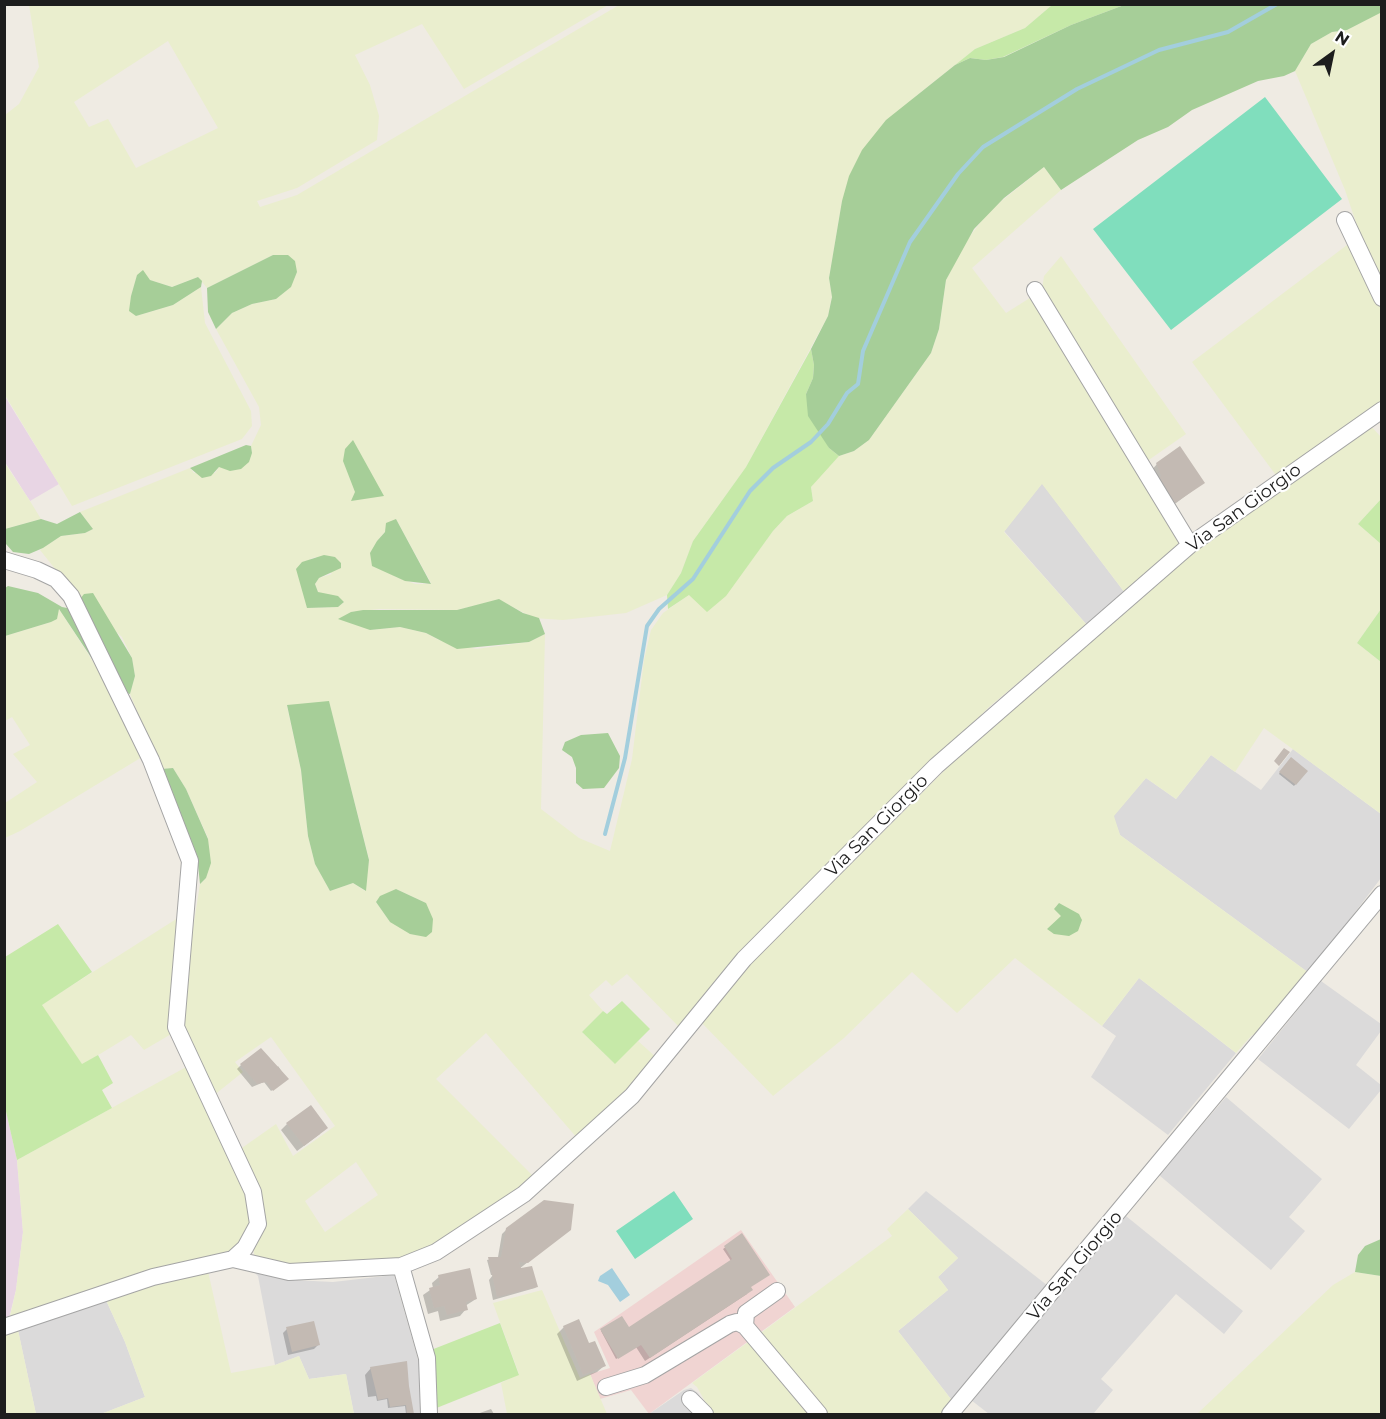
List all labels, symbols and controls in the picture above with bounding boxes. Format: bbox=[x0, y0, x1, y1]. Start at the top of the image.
north arrow bbox=[1302, 24, 1362, 84]
text: N bbox=[1331, 27, 1353, 50]
street label: Via San Giorgio bbox=[1182, 459, 1306, 557]
street label: Via San Giorgio bbox=[821, 770, 933, 882]
street label: Via San Giorgio bbox=[1023, 1207, 1127, 1325]

